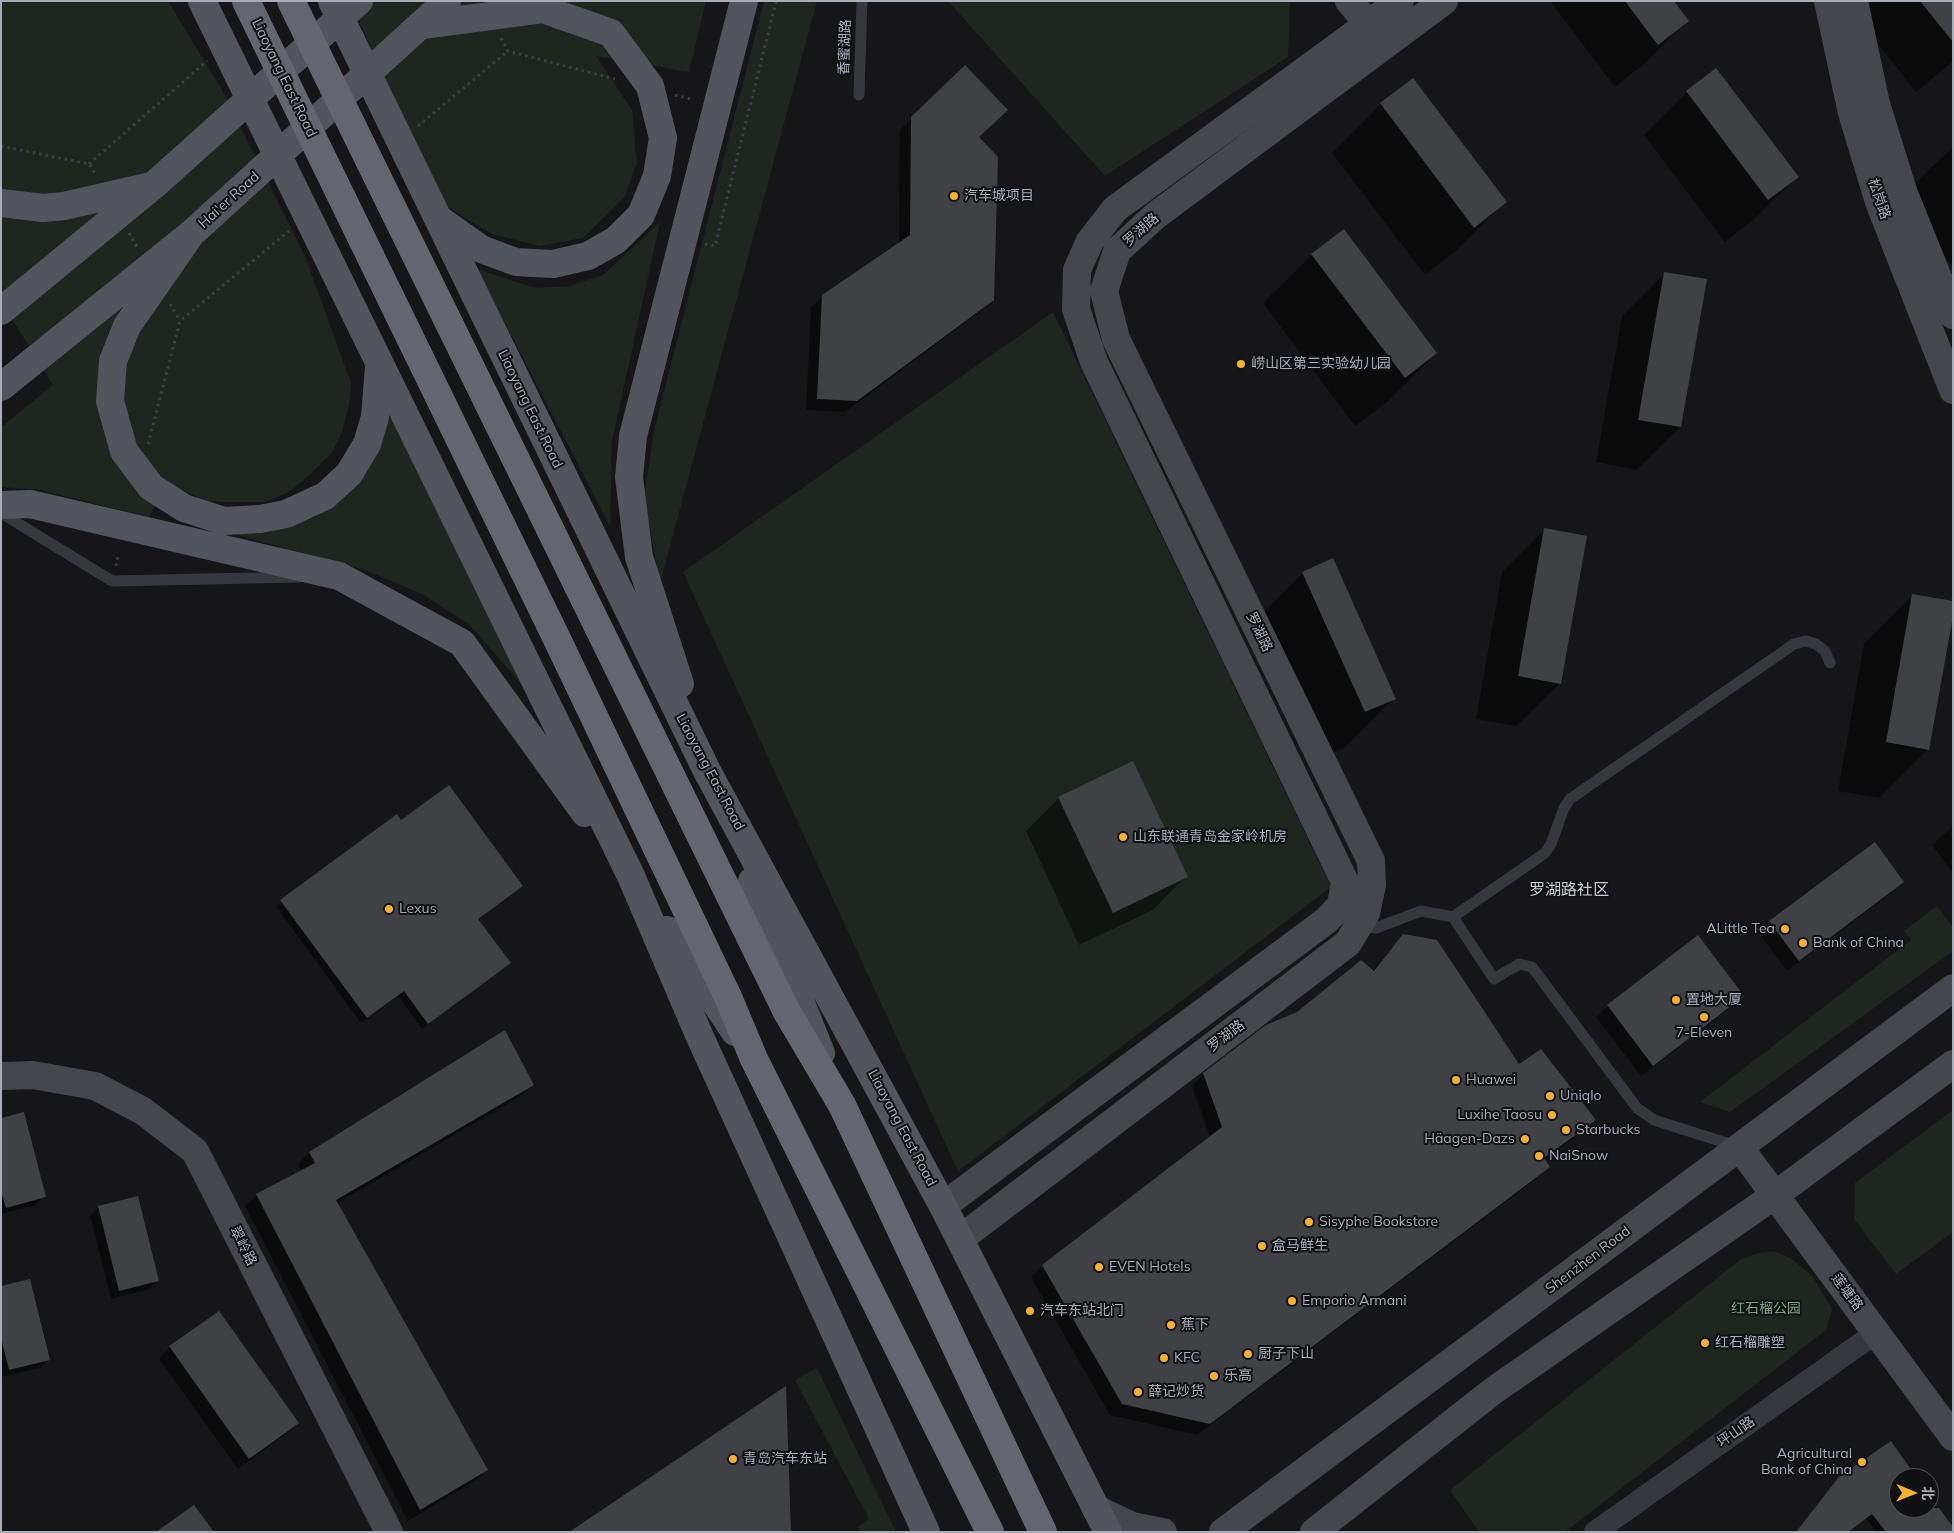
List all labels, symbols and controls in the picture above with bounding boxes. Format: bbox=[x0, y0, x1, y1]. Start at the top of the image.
street label: Liaoyang East Road bbox=[248, 16, 320, 140]
street label: 香蜜湖路 bbox=[836, 19, 854, 75]
street label: Hai'er Road bbox=[195, 168, 263, 232]
street label: 松岗路 bbox=[1864, 176, 1894, 222]
place label: 汽车城项目 bbox=[964, 188, 1034, 204]
marker: 汽车城项目 bbox=[948, 190, 960, 202]
street label: 罗湖路 bbox=[1120, 210, 1162, 250]
street label: Liaoyang East Road bbox=[494, 347, 566, 471]
place label: 崂山区第三实验幼儿园 bbox=[1251, 356, 1391, 372]
marker: 崂山区第三实验幼儿园 bbox=[1235, 358, 1247, 370]
street label: 罗湖路 bbox=[1242, 609, 1276, 655]
street label: Liaoyang East Road bbox=[672, 711, 748, 833]
place label: 山东联通青岛金家岭机房 bbox=[1133, 829, 1287, 845]
marker: 山东联通青岛金家岭机房 bbox=[1117, 831, 1129, 843]
district label: 罗湖路社区 bbox=[1529, 880, 1609, 900]
place label: Lexus bbox=[399, 901, 437, 917]
marker: Lexus bbox=[383, 903, 395, 915]
place label: ALittle Tea bbox=[1706, 921, 1775, 937]
marker: ALittle Tea bbox=[1779, 923, 1791, 935]
place label: Bank of China bbox=[1813, 935, 1904, 951]
marker: Bank of China bbox=[1797, 937, 1809, 949]
place label: 置地大厦 bbox=[1686, 992, 1742, 1008]
marker: 置地大厦 bbox=[1670, 994, 1682, 1006]
marker: 7-Eleven bbox=[1698, 1011, 1710, 1023]
street label: 罗湖路 bbox=[1204, 1017, 1248, 1055]
place label: 7-Eleven bbox=[1676, 1025, 1732, 1041]
street label: Liaoyang East Road bbox=[864, 1067, 940, 1189]
place label: Huawei bbox=[1466, 1072, 1516, 1088]
marker: Huawei bbox=[1450, 1074, 1462, 1086]
place label: Uniqlo bbox=[1560, 1088, 1601, 1104]
marker: Uniqlo bbox=[1544, 1090, 1556, 1102]
place label: Luxihe Taosu bbox=[1457, 1107, 1542, 1123]
marker: Luxihe Taosu bbox=[1546, 1109, 1558, 1121]
place label: Starbucks bbox=[1576, 1122, 1641, 1138]
marker: Starbucks bbox=[1560, 1124, 1572, 1136]
place label: Häagen-Dazs bbox=[1424, 1131, 1515, 1147]
marker: Häagen-Dazs bbox=[1519, 1133, 1531, 1145]
place label: NaiSnow bbox=[1549, 1148, 1608, 1164]
marker: NaiSnow bbox=[1533, 1150, 1545, 1162]
place label: Sisyphe Bookstore bbox=[1319, 1214, 1438, 1230]
marker: Sisyphe Bookstore bbox=[1303, 1216, 1315, 1228]
street label: 翠岭路 bbox=[226, 1223, 260, 1269]
street label: Shenzhen Road bbox=[1542, 1223, 1634, 1297]
place label: 盒马鲜生 bbox=[1272, 1238, 1328, 1254]
marker: 盒马鲜生 bbox=[1256, 1240, 1268, 1252]
place label: EVEN Hotels bbox=[1109, 1259, 1191, 1275]
marker: EVEN Hotels bbox=[1093, 1261, 1105, 1273]
street label: 莲塘路 bbox=[1828, 1270, 1866, 1314]
place label: Emporio Armani bbox=[1302, 1293, 1407, 1309]
marker: Emporio Armani bbox=[1286, 1295, 1298, 1307]
park label: 红石榴公园 bbox=[1731, 1301, 1801, 1317]
place label: 汽车东站北门 bbox=[1040, 1303, 1124, 1319]
marker: 汽车东站北门 bbox=[1024, 1305, 1036, 1317]
place label: 蕉下 bbox=[1181, 1317, 1209, 1333]
marker: 蕉下 bbox=[1165, 1319, 1177, 1331]
place label: 红石榴雕塑 bbox=[1715, 1335, 1785, 1351]
marker: 红石榴雕塑 bbox=[1699, 1337, 1711, 1349]
place label: 厨子下山 bbox=[1258, 1346, 1314, 1362]
marker: 厨子下山 bbox=[1242, 1348, 1254, 1360]
place label: KFC bbox=[1174, 1350, 1200, 1366]
marker: KFC bbox=[1158, 1352, 1170, 1364]
place label: 乐高 bbox=[1224, 1368, 1252, 1384]
marker: 乐高 bbox=[1208, 1370, 1220, 1382]
place label: 薛记炒货 bbox=[1148, 1384, 1204, 1400]
marker: 薛记炒货 bbox=[1132, 1386, 1144, 1398]
street label: 坪山路 bbox=[1714, 1413, 1758, 1451]
place label: Agricultural Bank of China bbox=[1761, 1446, 1852, 1478]
place label: 青岛汽车东站 bbox=[743, 1451, 827, 1467]
marker: 青岛汽车东站 bbox=[727, 1453, 739, 1465]
marker: Agricultural Bank of China bbox=[1856, 1456, 1868, 1468]
north arrow bbox=[1889, 1468, 1939, 1518]
text: 北 bbox=[1919, 1486, 1937, 1500]

